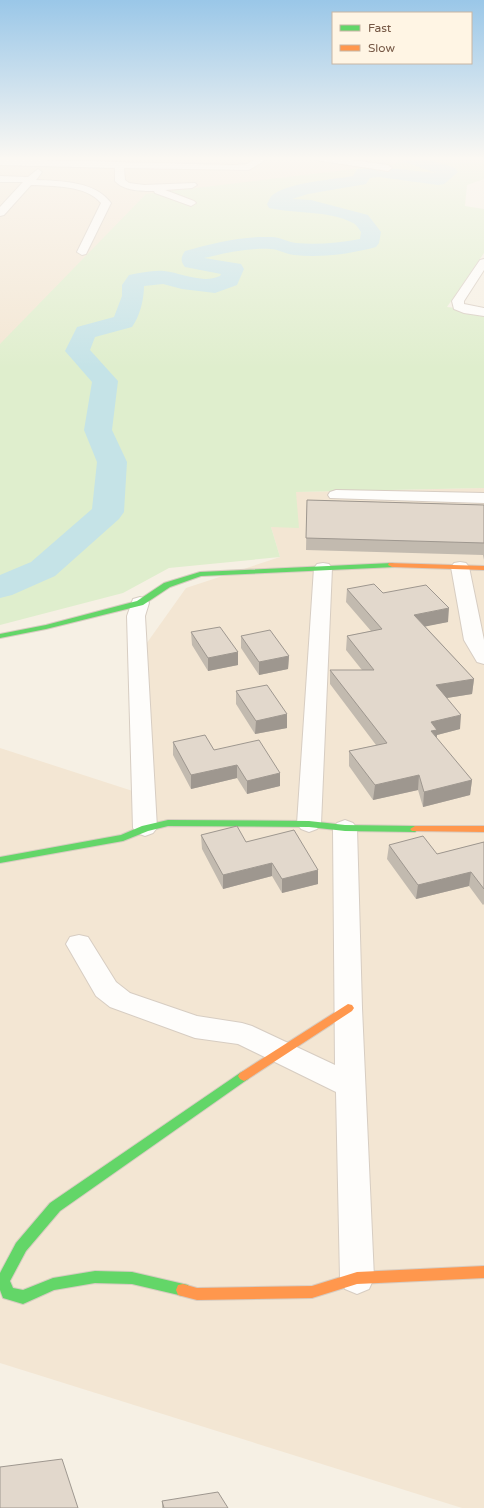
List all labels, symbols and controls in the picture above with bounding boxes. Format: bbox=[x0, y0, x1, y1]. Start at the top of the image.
legend bbox=[332, 12, 472, 64]
text: Fast bbox=[368, 21, 392, 35]
text: Slow bbox=[368, 41, 395, 55]

